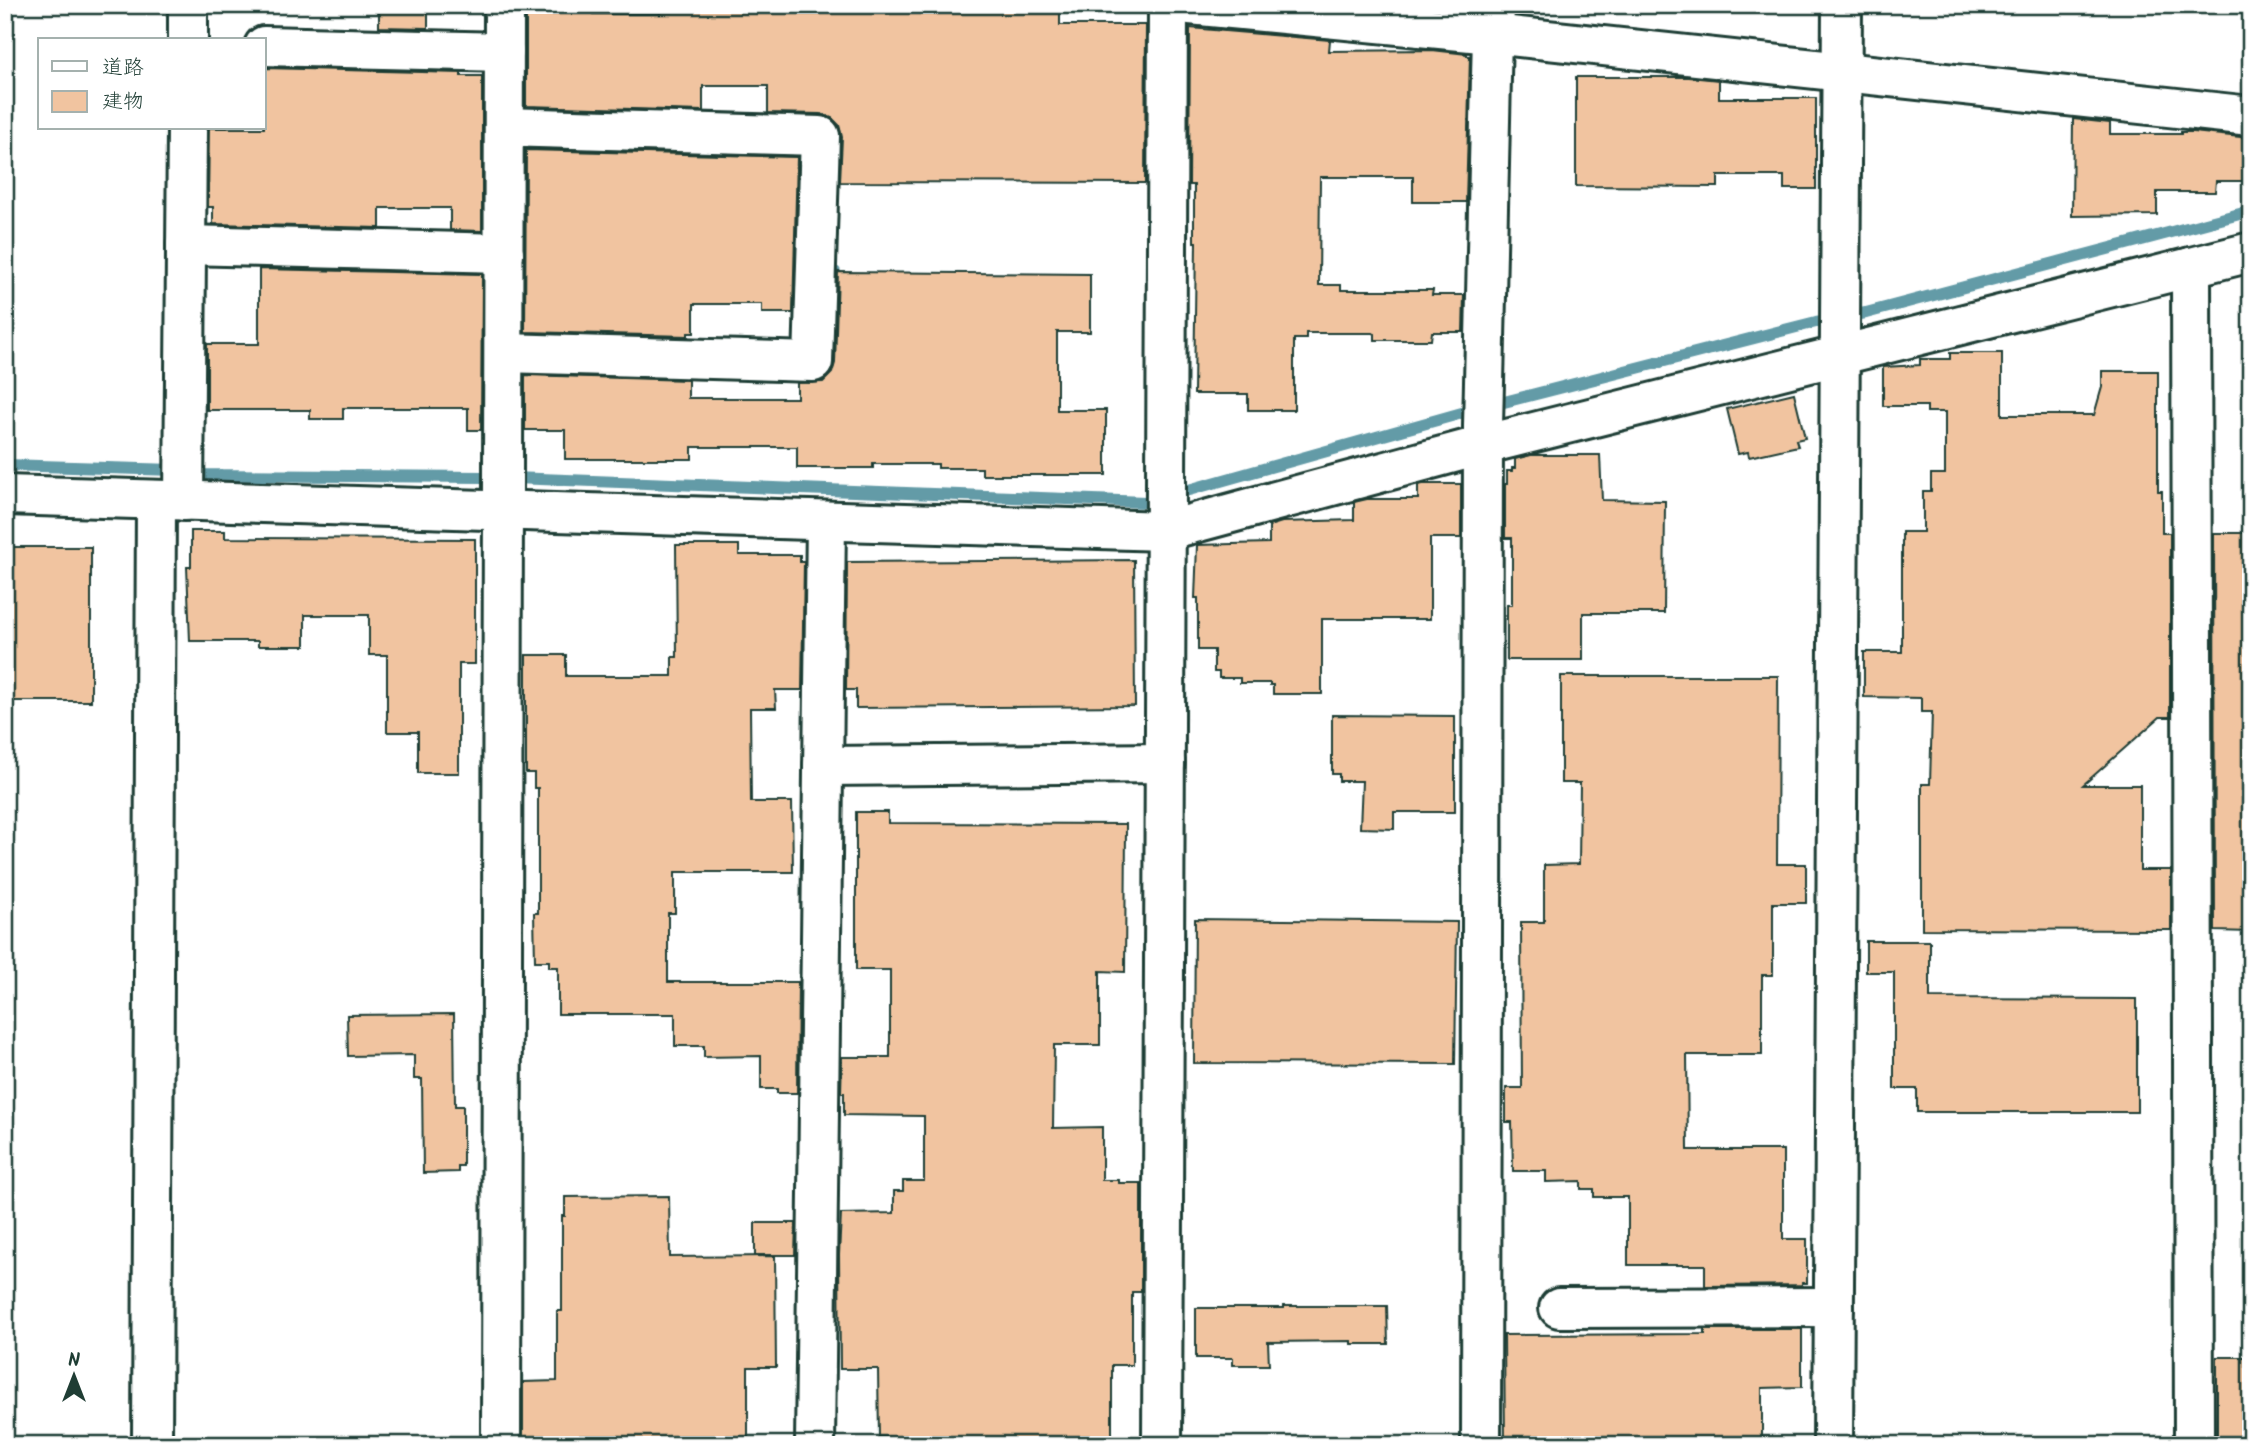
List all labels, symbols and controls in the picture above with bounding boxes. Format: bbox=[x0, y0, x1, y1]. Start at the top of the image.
legend bbox=[38, 38, 266, 130]
text: 道路 bbox=[102, 52, 144, 85]
text: 建物 bbox=[102, 86, 144, 119]
north arrow bbox=[38, 1342, 108, 1412]
text: N bbox=[68, 1346, 80, 1376]

